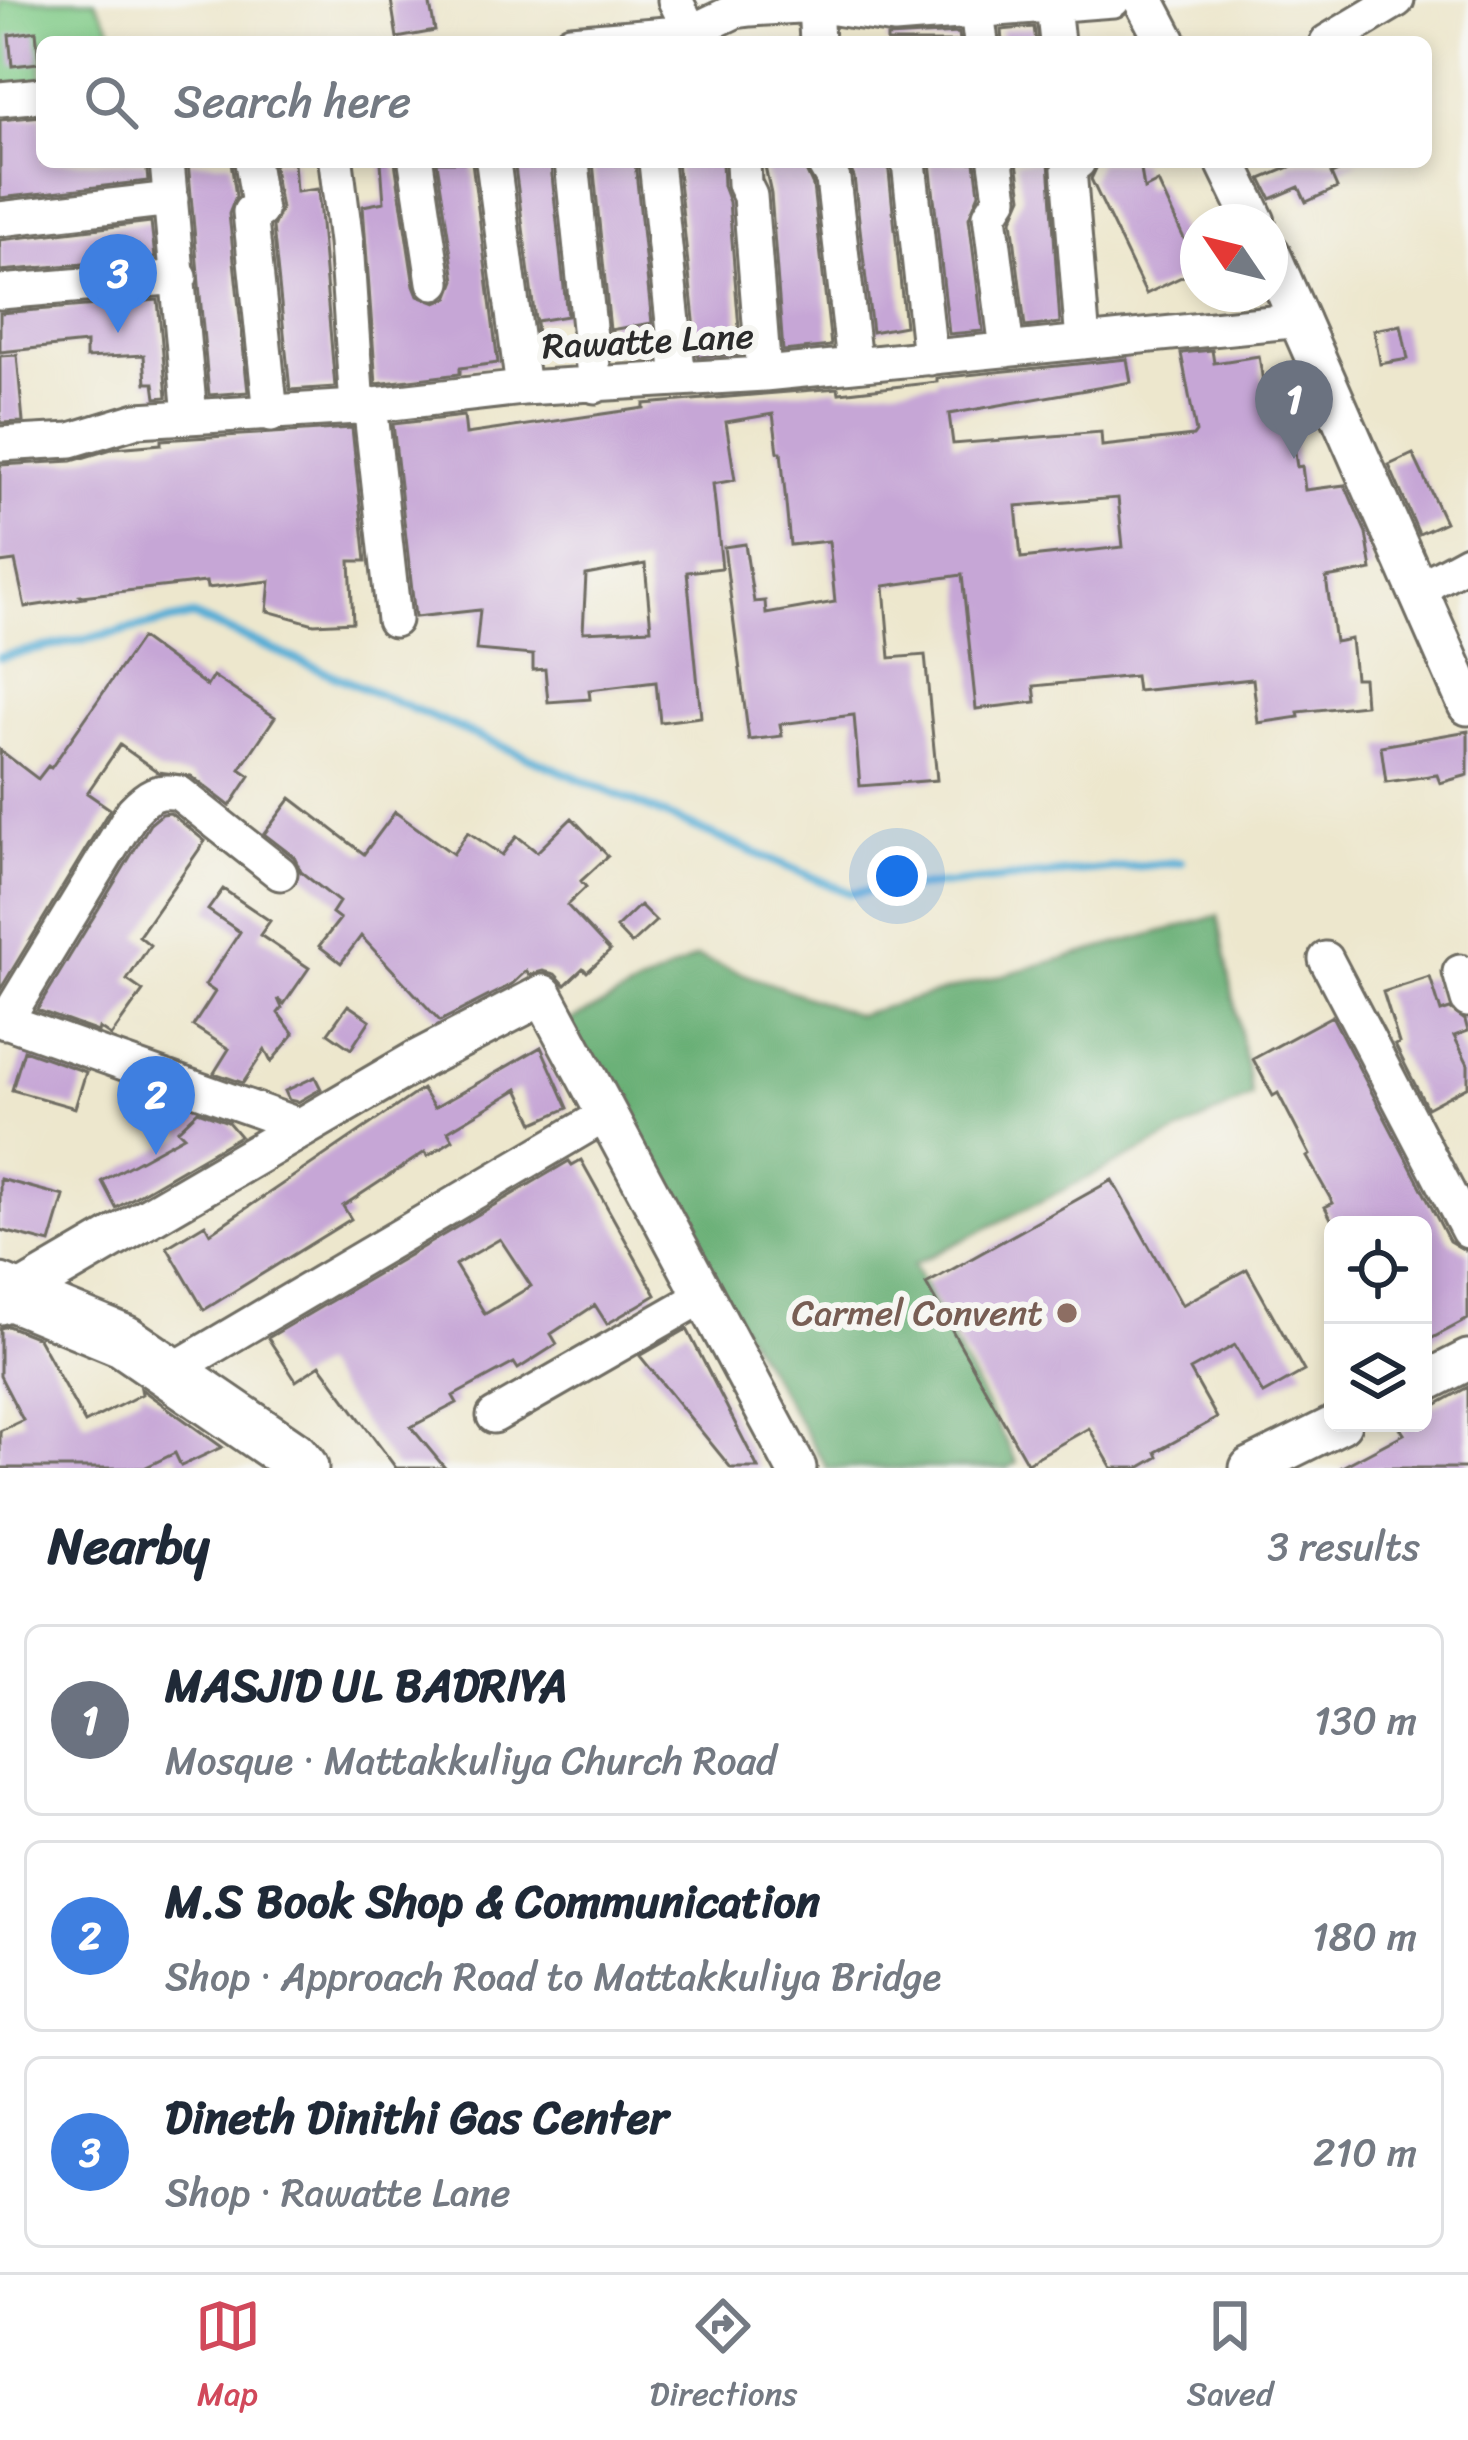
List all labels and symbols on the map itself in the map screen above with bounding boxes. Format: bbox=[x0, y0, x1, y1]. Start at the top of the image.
north arrow bbox=[1180, 204, 1288, 312]
pin: 3 bbox=[79, 234, 157, 333]
street label: Rawatte Lane bbox=[541, 303, 755, 379]
pin: 1 bbox=[1255, 360, 1333, 459]
your location bbox=[867, 846, 927, 906]
pin: 2 bbox=[117, 1056, 195, 1155]
place label: Carmel Convent bbox=[792, 1281, 1043, 1345]
marker: Carmel Convent bbox=[1054, 1300, 1080, 1326]

